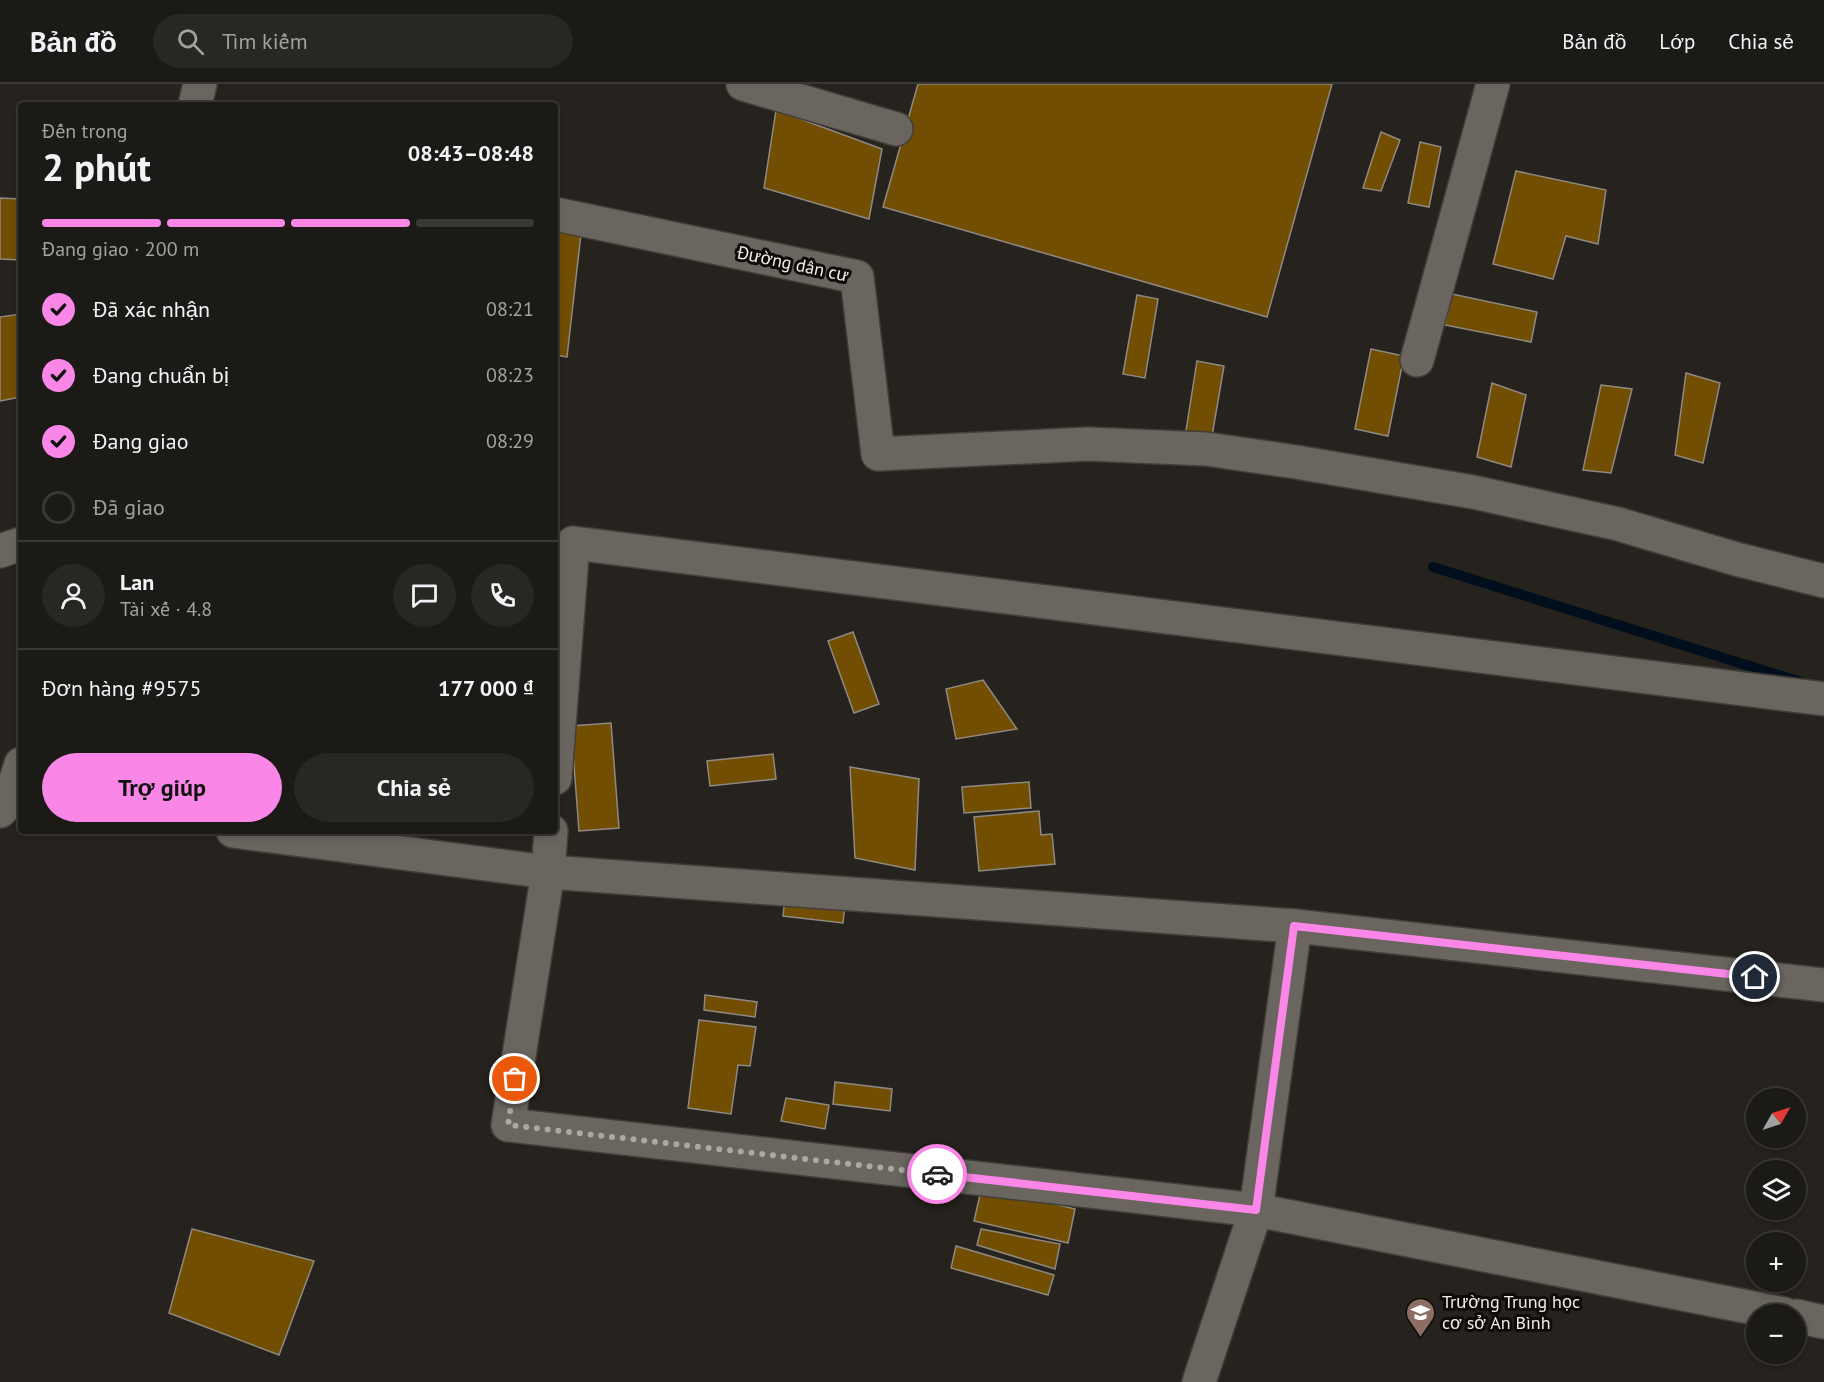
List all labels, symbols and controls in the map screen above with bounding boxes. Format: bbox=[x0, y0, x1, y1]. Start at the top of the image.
search box bbox=[153, 14, 573, 68]
text: Bản đồ bbox=[30, 23, 117, 60]
icon: search bbox=[174, 25, 207, 58]
text: Tìm kiếm bbox=[222, 27, 308, 55]
text: Bản đồ bbox=[1562, 28, 1626, 55]
text: Lớp bbox=[1659, 28, 1695, 55]
text: Chia sẻ bbox=[1728, 28, 1794, 55]
text: Đến trong bbox=[42, 118, 128, 144]
text: 08:43–08:48 bbox=[408, 139, 534, 167]
text: 2 phút bbox=[42, 141, 151, 192]
text: Đang giao · 200 m bbox=[42, 236, 199, 262]
street label: Đường dân cư bbox=[734, 240, 851, 287]
icon: check bbox=[42, 293, 75, 326]
text: Đã xác nhận bbox=[93, 295, 210, 323]
text: 08:21 bbox=[486, 296, 534, 322]
icon: check bbox=[42, 359, 75, 392]
text: Đang chuẩn bị bbox=[93, 361, 229, 389]
text: 08:23 bbox=[486, 362, 534, 388]
icon: check bbox=[42, 425, 75, 458]
text: Đang giao bbox=[93, 427, 189, 455]
text: 08:29 bbox=[486, 428, 534, 454]
text: Đã giao bbox=[93, 493, 165, 521]
button: person bbox=[42, 564, 105, 627]
button: chat bbox=[393, 564, 456, 627]
button: phone bbox=[471, 564, 534, 627]
text: Lan bbox=[120, 568, 154, 596]
text: Tài xế · 4.8 bbox=[120, 596, 212, 622]
text: Đơn hàng #9575 bbox=[42, 674, 201, 702]
text: 177 000 ₫ bbox=[438, 674, 534, 702]
button: Trợ giúp bbox=[42, 753, 282, 822]
button: Chia sẻ bbox=[294, 753, 534, 822]
pin bbox=[1729, 951, 1780, 1002]
icon: home bbox=[1738, 960, 1771, 993]
pin bbox=[489, 1053, 540, 1104]
icon: bag bbox=[498, 1062, 531, 1095]
north arrow bbox=[1746, 1088, 1806, 1148]
map controls bbox=[1746, 1088, 1806, 1364]
courier bbox=[907, 1144, 967, 1204]
icon: car bbox=[921, 1158, 954, 1191]
button: layers bbox=[1746, 1160, 1806, 1220]
button: + bbox=[1746, 1232, 1806, 1292]
place label: Trường Trung học cơ sở An Bình bbox=[1442, 1290, 1580, 1334]
school or university icon: Trường Trung học cơ sở An Bình bbox=[1405, 1296, 1437, 1338]
button: − bbox=[1746, 1304, 1806, 1364]

